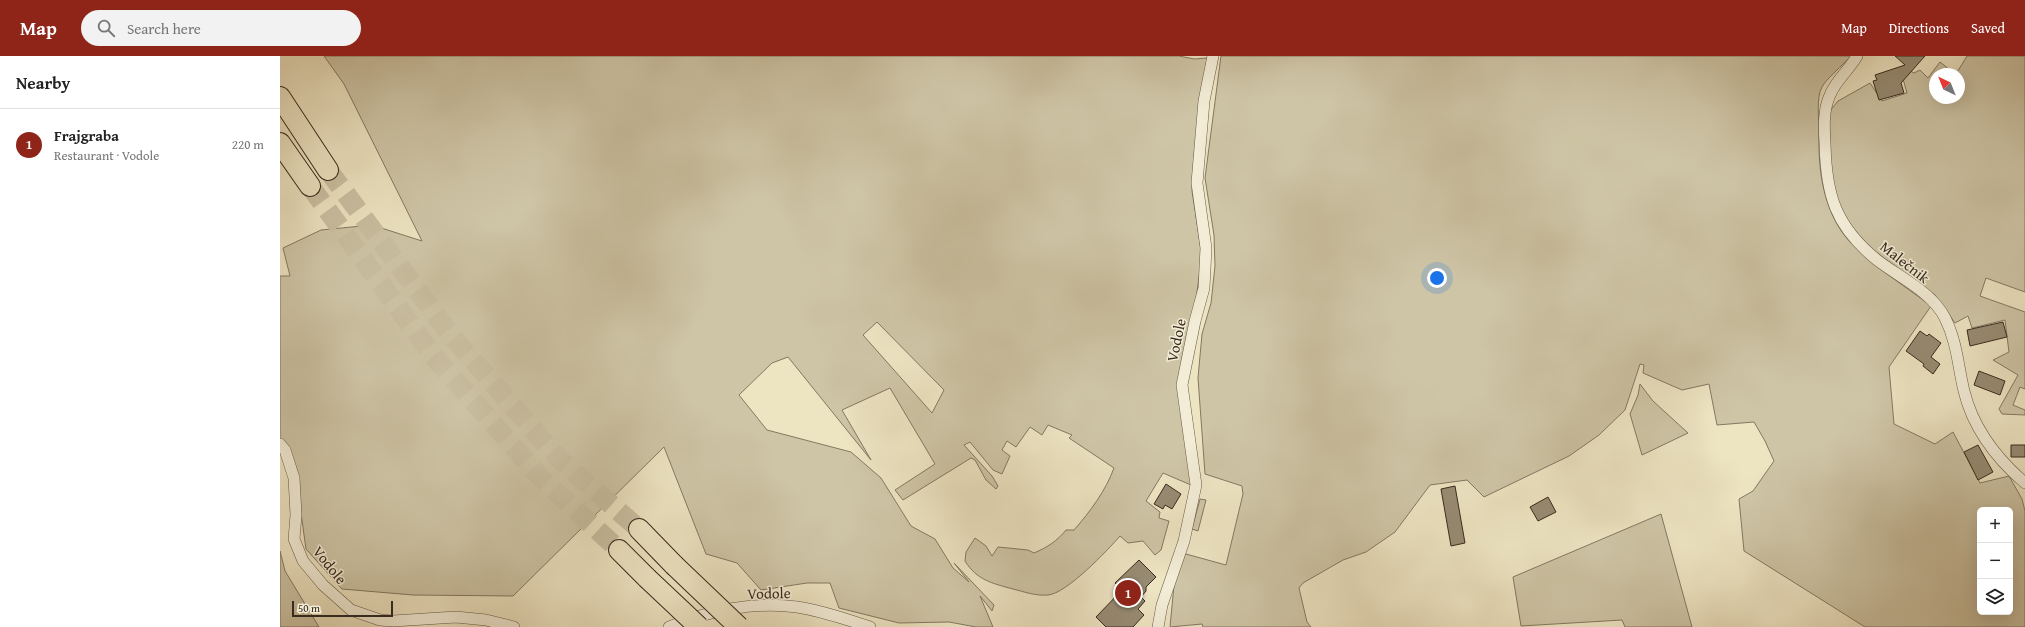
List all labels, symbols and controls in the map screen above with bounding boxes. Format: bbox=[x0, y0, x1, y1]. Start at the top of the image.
search box bbox=[81, 10, 361, 46]
text: Map bbox=[20, 14, 57, 42]
icon: search bbox=[95, 17, 117, 39]
text: Search here bbox=[127, 18, 201, 39]
text: Map bbox=[1841, 18, 1867, 38]
text: Directions bbox=[1889, 18, 1949, 38]
text: Saved bbox=[1971, 18, 2005, 38]
north arrow bbox=[1929, 68, 1965, 104]
text: Nearby bbox=[16, 70, 70, 95]
text: Frajgraba bbox=[54, 125, 119, 146]
text: 1 bbox=[26, 135, 32, 154]
text: 220 m bbox=[232, 135, 264, 154]
text: Restaurant · Vodole bbox=[54, 146, 159, 165]
street label: Malečnik bbox=[1876, 236, 1934, 288]
your location bbox=[1427, 268, 1447, 288]
street label: Vodole bbox=[1161, 317, 1191, 363]
map controls bbox=[1977, 507, 2013, 615]
button: + bbox=[1977, 507, 2013, 543]
street label: Vodole bbox=[308, 541, 352, 589]
button: − bbox=[1977, 543, 2013, 579]
pin: 1 bbox=[1115, 578, 1141, 608]
button: layers bbox=[1977, 579, 2013, 615]
street label: Vodole bbox=[747, 582, 791, 604]
scale bar bbox=[292, 599, 393, 618]
text: 50 m bbox=[298, 600, 320, 616]

